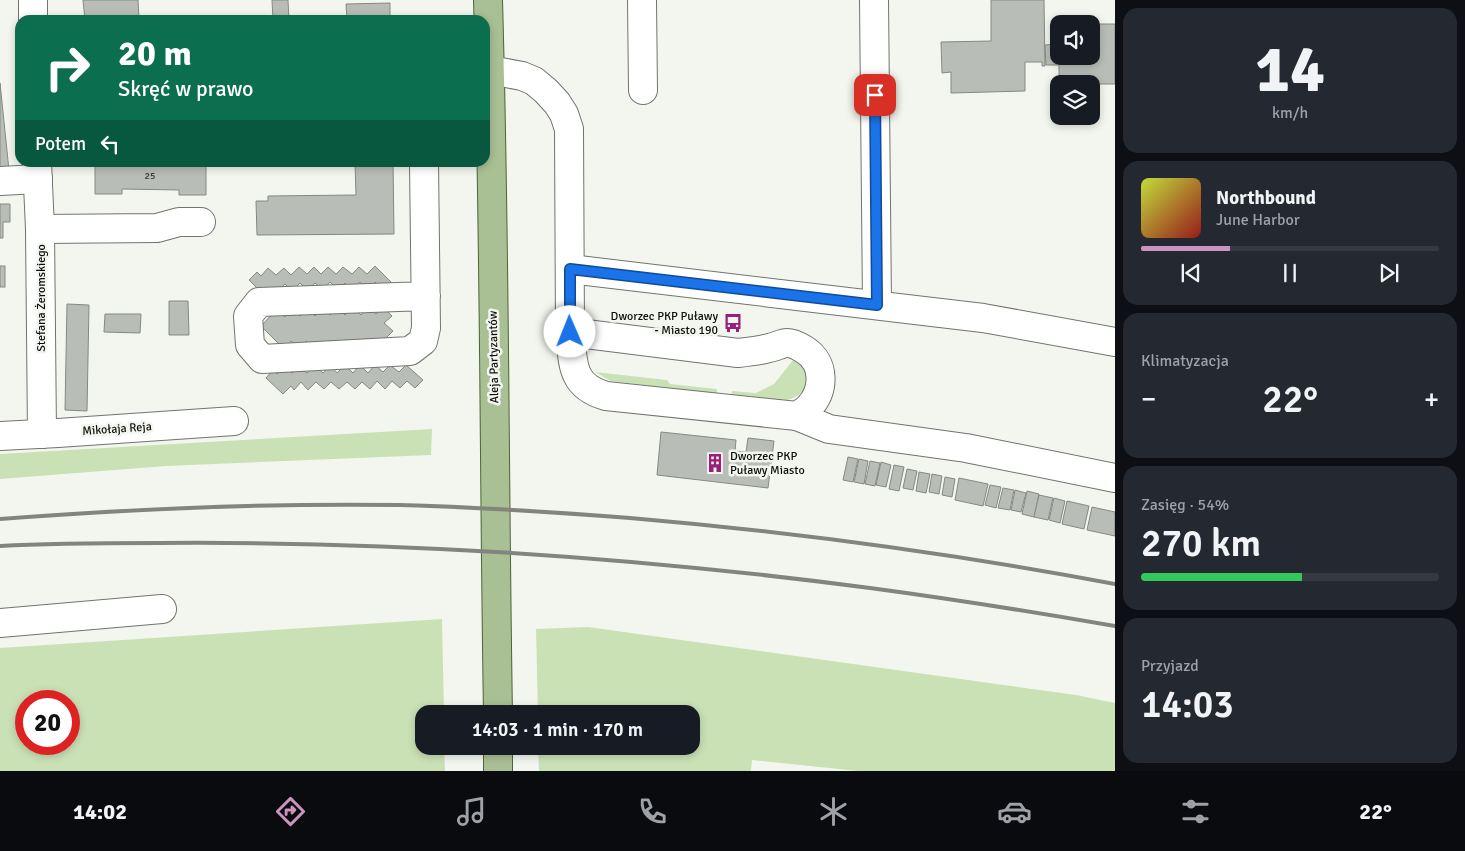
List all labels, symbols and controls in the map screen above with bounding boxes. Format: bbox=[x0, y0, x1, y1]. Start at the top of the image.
map controls bbox=[1050, 15, 1100, 125]
button: sound bbox=[1050, 15, 1100, 65]
text: 14 bbox=[1255, 30, 1325, 110]
text: 20 m bbox=[118, 32, 192, 75]
icon: right bbox=[35, 35, 100, 100]
pin bbox=[854, 74, 896, 116]
text: Skręć w prawo bbox=[118, 75, 253, 102]
button: layers bbox=[1050, 75, 1100, 125]
icon: arrive bbox=[861, 81, 889, 109]
text: km/h bbox=[1272, 103, 1308, 123]
icon: left bbox=[96, 130, 124, 158]
text: Potem bbox=[35, 132, 86, 156]
house number: 25 bbox=[145, 170, 155, 182]
text: Northbound bbox=[1216, 186, 1316, 210]
text: June Harbor bbox=[1216, 210, 1300, 230]
street label: Stefana Żeromskiego bbox=[34, 244, 49, 352]
icon: previous bbox=[1177, 259, 1205, 287]
icon: pause bbox=[1276, 259, 1304, 287]
icon: next bbox=[1375, 259, 1403, 287]
position arrow bbox=[543, 305, 595, 357]
place label: Dworzec PKP Puławy - Miasto 190 bbox=[611, 309, 718, 338]
street label: Aleja Partyzantów bbox=[486, 310, 502, 403]
bus stop icon: Dworzec PKP Puławy - Miasto 190 bbox=[722, 312, 744, 334]
text: Klimatyzacja bbox=[1141, 351, 1229, 371]
text: 22° bbox=[1262, 376, 1318, 423]
text: − bbox=[1141, 382, 1156, 416]
text: + bbox=[1424, 382, 1439, 416]
street label: Mikołaja Reja bbox=[82, 419, 152, 439]
place label: Dworzec PKP Puławy Miasto bbox=[730, 449, 805, 478]
building icon: Dworzec PKP Puławy Miasto bbox=[704, 452, 726, 474]
text: Zasięg · 54% bbox=[1141, 495, 1229, 515]
text: 270 km bbox=[1141, 520, 1261, 567]
text: Przyjazd bbox=[1141, 656, 1199, 676]
text: 14:03 bbox=[1141, 681, 1234, 728]
speed limit sign: 20 bbox=[15, 690, 80, 755]
text: 14:03 · 1 min · 170 m bbox=[472, 718, 643, 742]
icon: directions bbox=[273, 794, 308, 829]
icon: music bbox=[454, 794, 489, 829]
icon: phone bbox=[635, 794, 670, 829]
icon: climate bbox=[816, 794, 851, 829]
icon: car bbox=[997, 794, 1032, 829]
icon: filters bbox=[1178, 794, 1213, 829]
text: 14:02 bbox=[73, 798, 127, 825]
text: 22° bbox=[1359, 798, 1392, 825]

